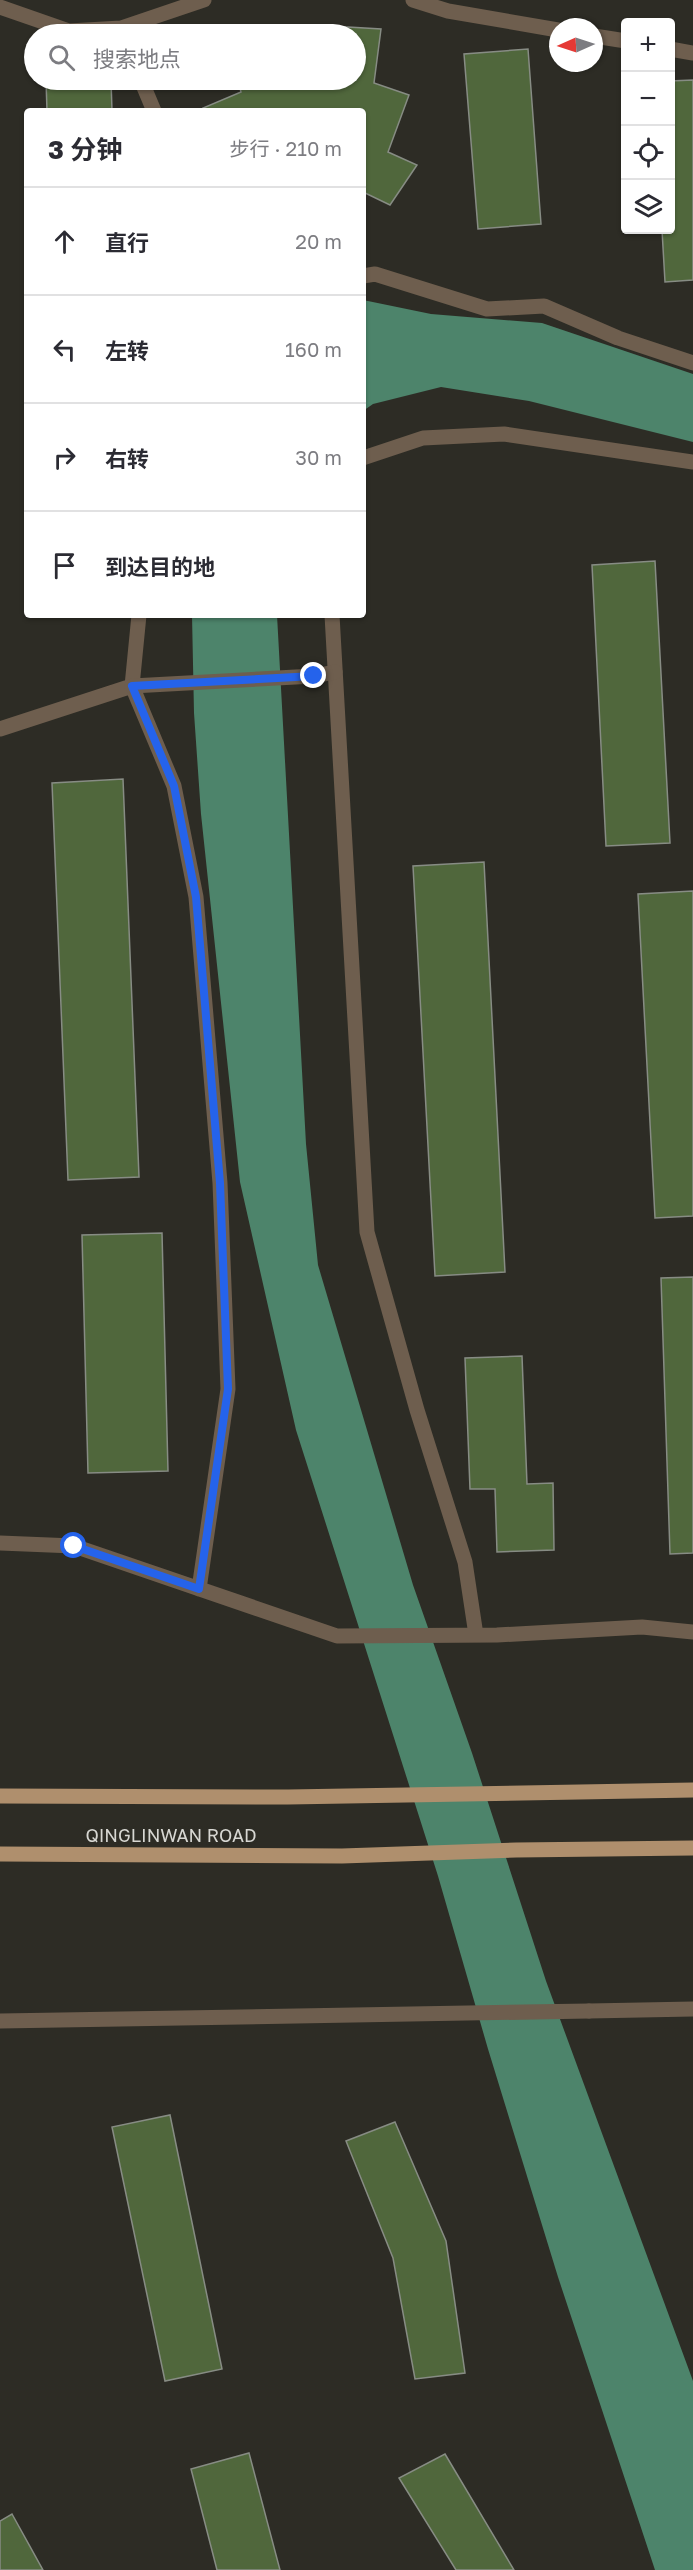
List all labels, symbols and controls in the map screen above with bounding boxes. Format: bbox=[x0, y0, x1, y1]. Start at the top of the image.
north arrow bbox=[549, 18, 603, 72]
map controls bbox=[621, 18, 675, 234]
button: + bbox=[621, 18, 675, 72]
search box bbox=[24, 24, 366, 90]
icon: search bbox=[45, 41, 78, 74]
text: 搜索地点 bbox=[93, 45, 181, 72]
button: − bbox=[621, 72, 675, 126]
button: locate bbox=[621, 126, 675, 180]
text: 3 分钟 bbox=[48, 134, 122, 165]
text: 步行 · 210 m bbox=[230, 136, 342, 160]
button: layers bbox=[621, 180, 675, 234]
icon: ahead bbox=[48, 225, 81, 258]
text: 直行 bbox=[105, 229, 149, 256]
text: 20 m bbox=[295, 229, 342, 253]
icon: left bbox=[48, 333, 81, 366]
text: 左转 bbox=[105, 337, 149, 364]
text: 160 m bbox=[285, 337, 342, 361]
icon: right bbox=[48, 441, 81, 474]
text: 右转 bbox=[105, 445, 149, 472]
text: 30 m bbox=[295, 445, 342, 469]
icon: arrive bbox=[48, 549, 81, 582]
text: 到达目的地 bbox=[105, 553, 215, 580]
route end bbox=[300, 662, 326, 688]
route start bbox=[60, 1532, 86, 1558]
street label: QINGLINWAN ROAD bbox=[85, 1824, 257, 1846]

